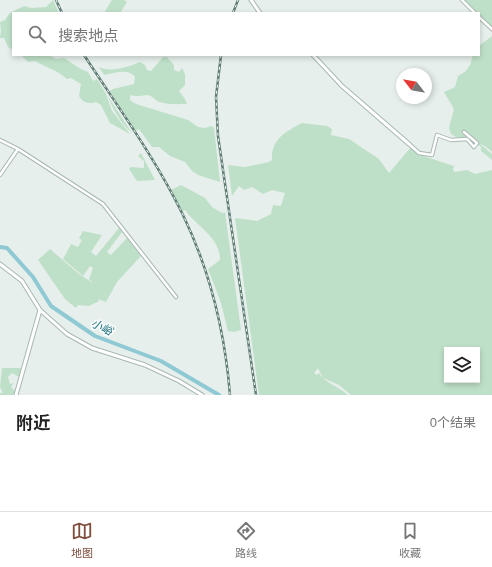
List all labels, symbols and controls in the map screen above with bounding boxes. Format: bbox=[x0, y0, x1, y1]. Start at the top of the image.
search box bbox=[12, 12, 480, 56]
icon: search bbox=[26, 23, 48, 45]
text: 搜索地点 bbox=[58, 27, 118, 44]
north arrow bbox=[396, 68, 432, 104]
water label: 小峪 bbox=[89, 317, 116, 338]
map controls bbox=[444, 347, 480, 383]
button: layers bbox=[444, 347, 480, 383]
text: 附近 bbox=[16, 414, 50, 433]
text: 0个结果 bbox=[430, 415, 476, 430]
tab: 地图 bbox=[71, 520, 93, 560]
tab: 路线 bbox=[235, 520, 257, 560]
tab: 收藏 bbox=[399, 520, 421, 560]

